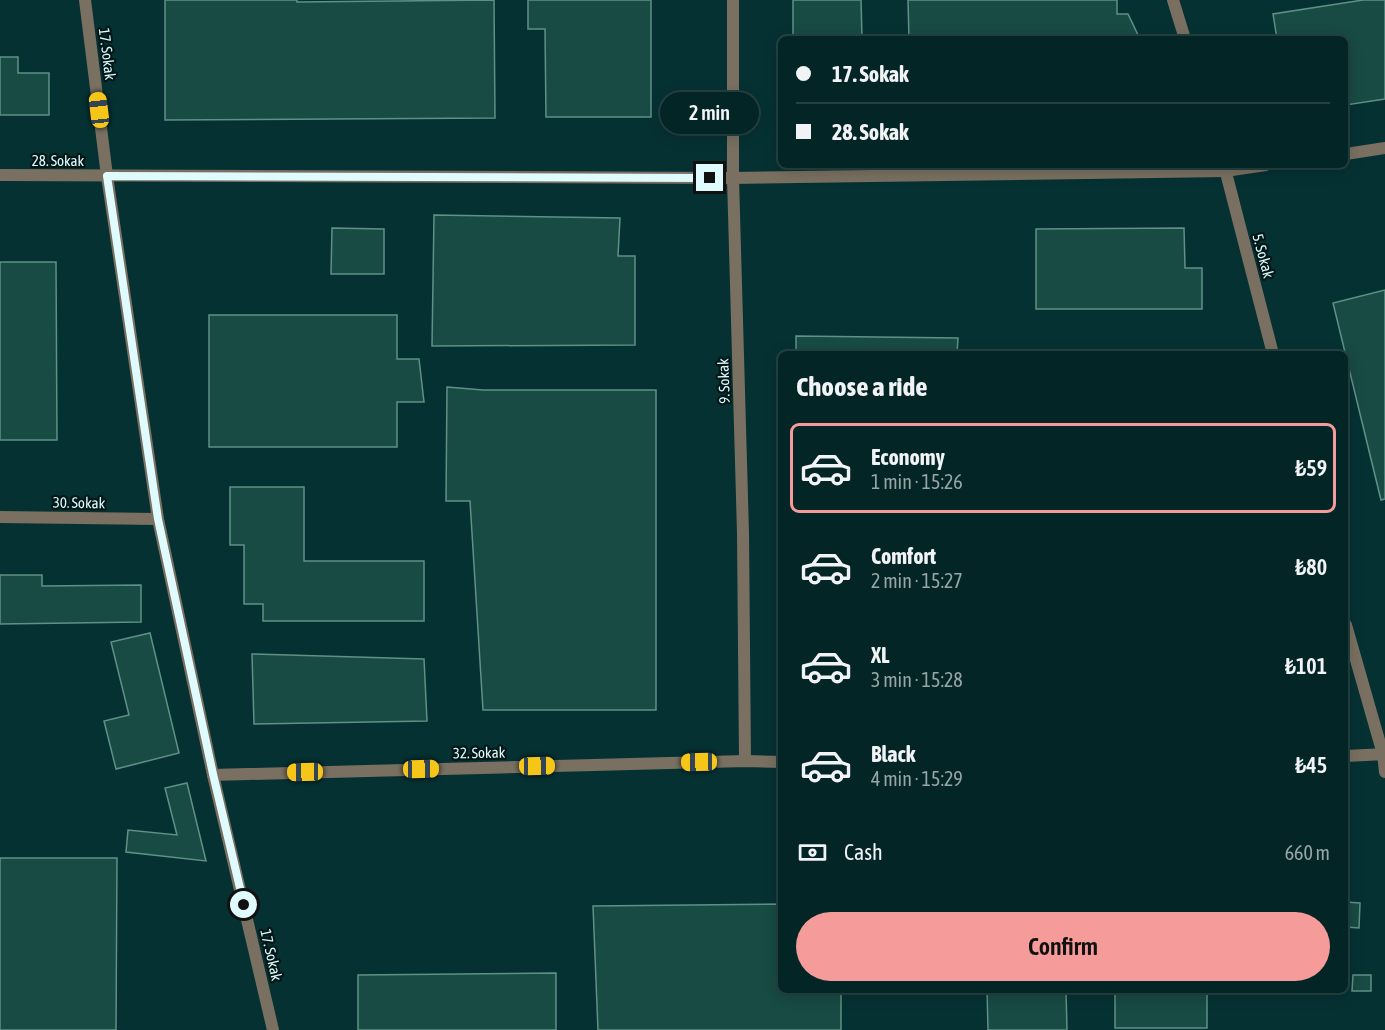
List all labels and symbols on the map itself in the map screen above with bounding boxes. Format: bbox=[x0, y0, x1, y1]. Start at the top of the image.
street label: 17. Sokak bbox=[96, 27, 119, 81]
car bbox=[88, 91, 110, 129]
callout: 2 min bbox=[660, 91, 760, 133]
street label: 28. Sokak bbox=[32, 152, 85, 169]
route end bbox=[696, 164, 723, 191]
street label: 5. Sokak bbox=[1249, 232, 1278, 280]
street label: 9. Sokak bbox=[714, 358, 733, 404]
street label: 30. Sokak bbox=[53, 494, 106, 511]
street label: 32. Sokak bbox=[453, 744, 506, 761]
car bbox=[681, 753, 717, 771]
car bbox=[519, 757, 555, 775]
car bbox=[403, 760, 439, 778]
car bbox=[287, 763, 323, 781]
route start bbox=[230, 891, 257, 918]
street label: 17. Sokak bbox=[257, 927, 286, 983]

